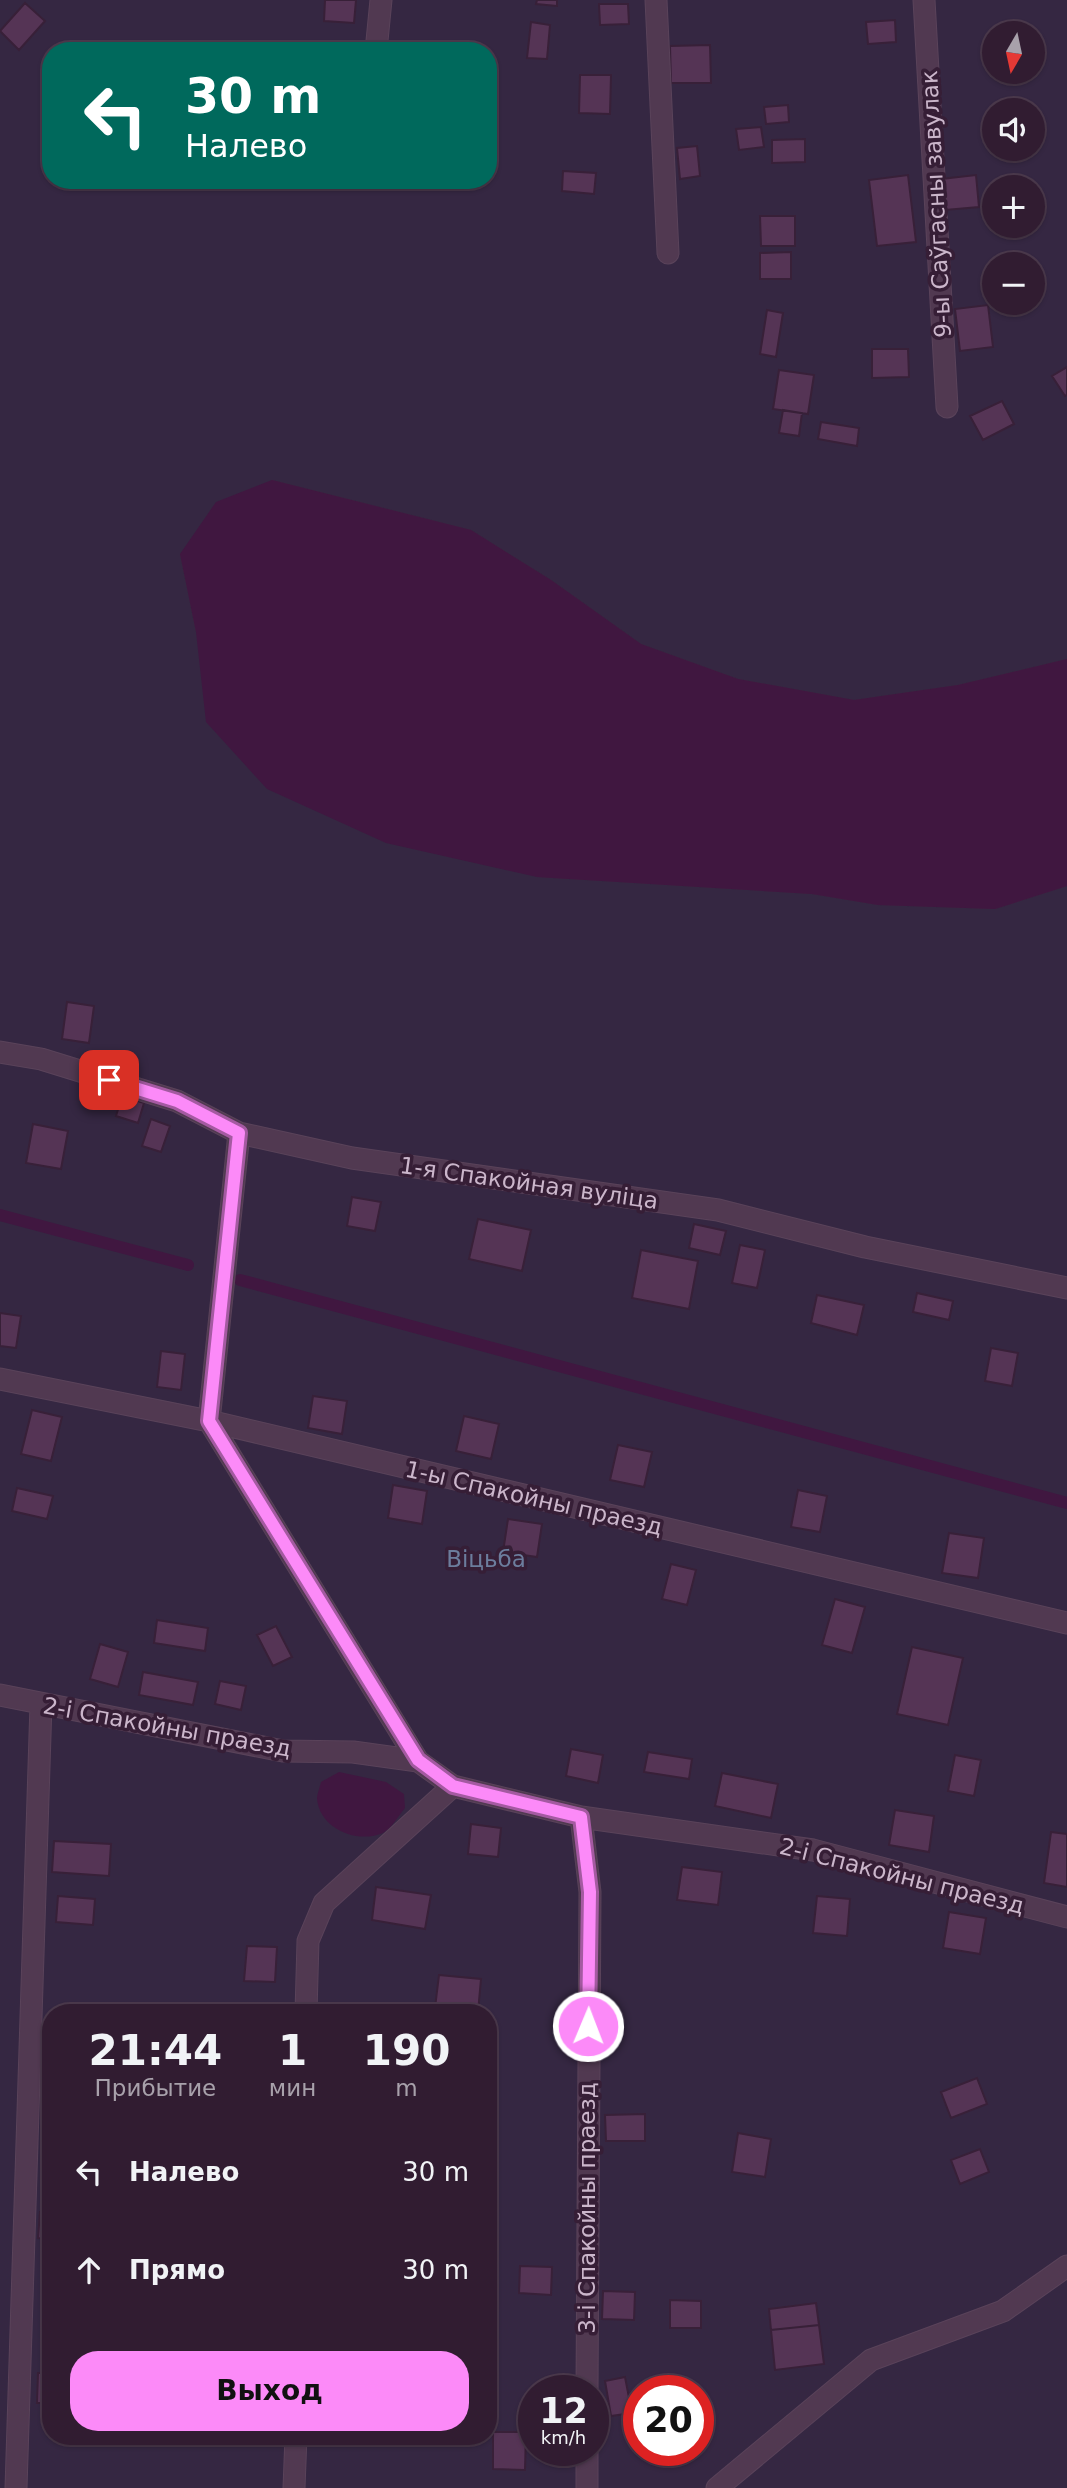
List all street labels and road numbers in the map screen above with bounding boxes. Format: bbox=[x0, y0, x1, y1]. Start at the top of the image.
street label: 9-ы Саўгасны завулак bbox=[916, 70, 956, 338]
street label: 1-я Спакойная вуліца bbox=[398, 1152, 660, 1214]
street label: 1-ы Спакойны праезд bbox=[403, 1456, 665, 1540]
street label: 2-і Спакойны праезд bbox=[41, 1692, 293, 1762]
street label: 2-і Спакойны праезд bbox=[777, 1833, 1027, 1919]
street label: 3-і Спакойны праезд bbox=[574, 2082, 600, 2334]

